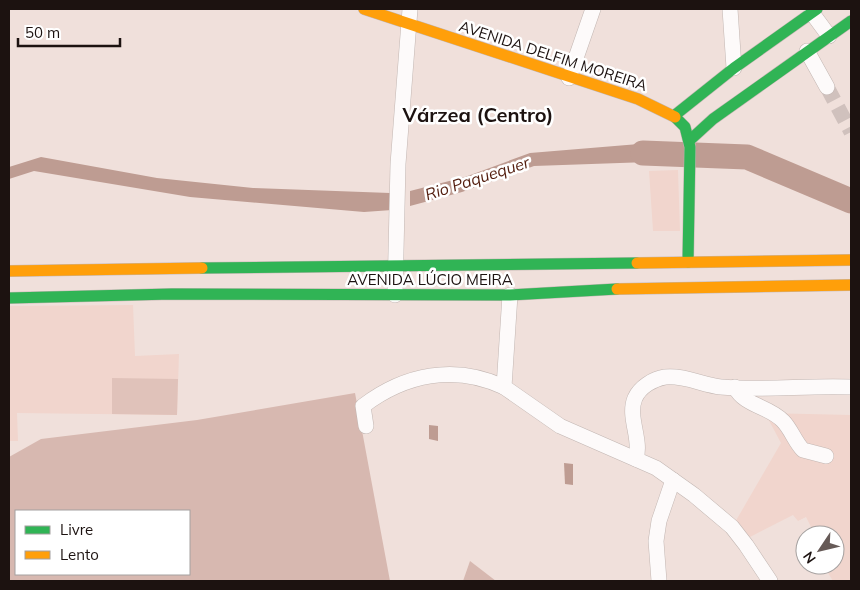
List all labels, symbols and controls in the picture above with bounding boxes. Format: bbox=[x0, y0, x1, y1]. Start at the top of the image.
scale bar bbox=[18, 15, 120, 47]
street label: AVENIDA DELFIM MOREIRA bbox=[457, 16, 650, 95]
text: 50 m bbox=[25, 23, 60, 42]
district label: Várzea (Centro) bbox=[402, 102, 553, 127]
water label: Rio Paquequer bbox=[422, 151, 533, 204]
street label: AVENIDA LÚCIO MEIRA bbox=[347, 270, 513, 289]
legend bbox=[15, 510, 190, 575]
text: Livre bbox=[60, 520, 93, 539]
north arrow bbox=[795, 525, 845, 575]
text: Lento bbox=[60, 545, 99, 564]
text: N bbox=[799, 548, 820, 567]

